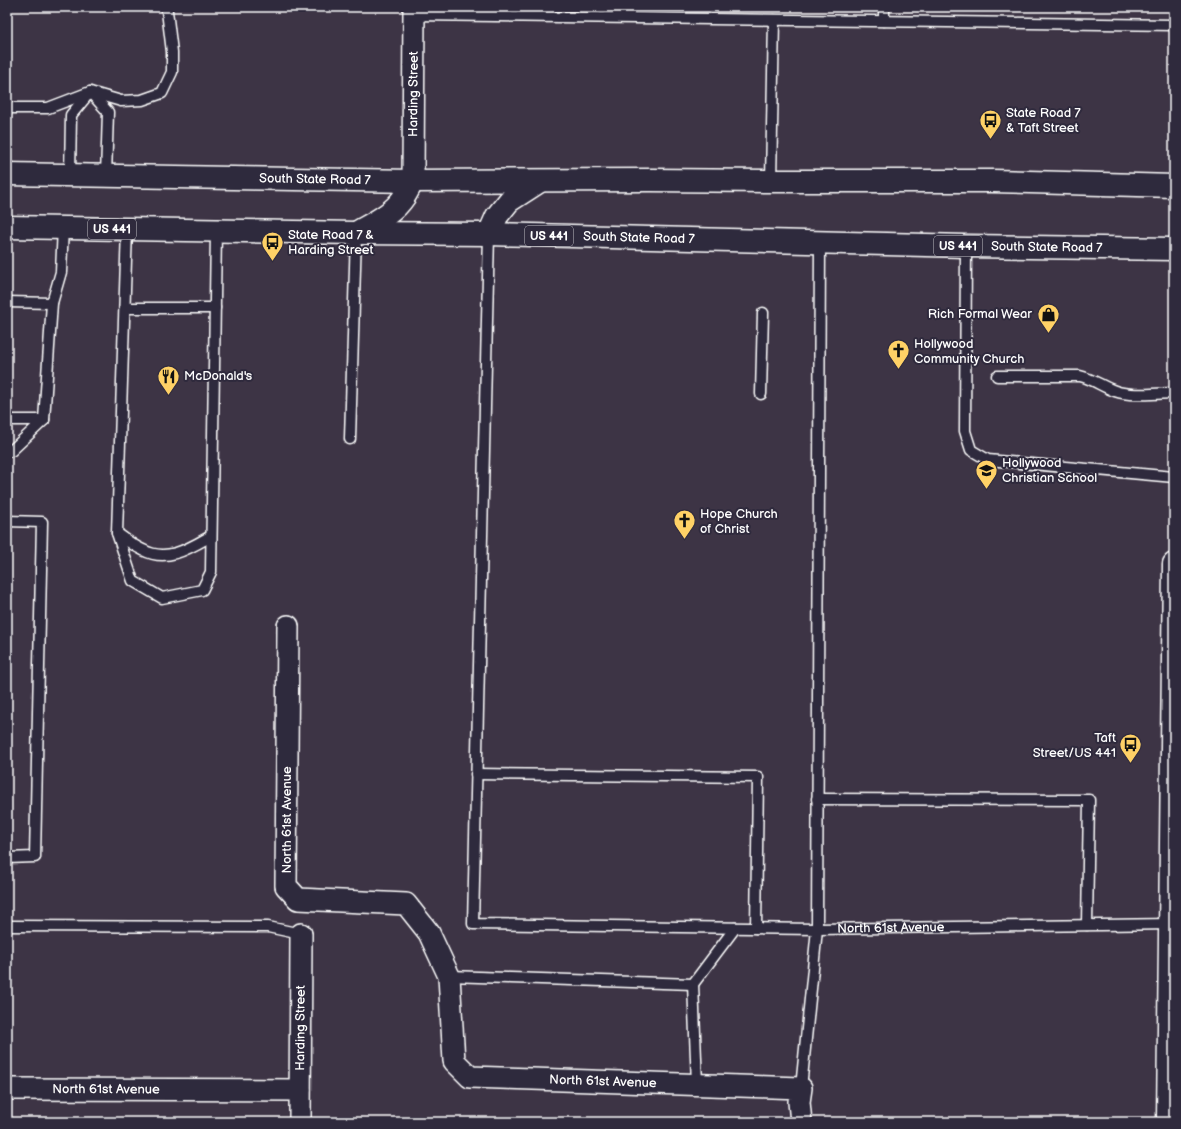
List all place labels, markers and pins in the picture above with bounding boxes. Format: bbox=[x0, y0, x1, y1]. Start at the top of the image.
place label: State Road 7 & Taft Street bbox=[1006, 105, 1081, 136]
bus stop icon: State Road 7 & Taft Street bbox=[977, 107, 1003, 140]
place label: State Road 7 & Harding Street bbox=[288, 227, 374, 258]
bus stop icon: State Road 7 & Harding Street bbox=[260, 229, 286, 262]
shop icon: Rich Formal Wear bbox=[1035, 301, 1061, 334]
place label: Rich Formal Wear bbox=[928, 306, 1032, 322]
place label: Hollywood Community Church bbox=[914, 336, 1024, 367]
church icon: Hollywood Community Church bbox=[886, 338, 912, 371]
restaurant icon: McDonald's bbox=[155, 363, 181, 396]
place label: McDonald's bbox=[184, 368, 253, 384]
place label: Hollywood Christian School bbox=[1002, 455, 1097, 486]
school or university icon: Hollywood Christian School bbox=[973, 457, 999, 490]
place label: Hope Church of Christ bbox=[700, 506, 778, 537]
church icon: Hope Church of Christ bbox=[672, 508, 698, 541]
place label: Taft Street/US 441 bbox=[1033, 730, 1116, 761]
bus stop icon: Taft Street/US 441 bbox=[1118, 732, 1144, 765]

